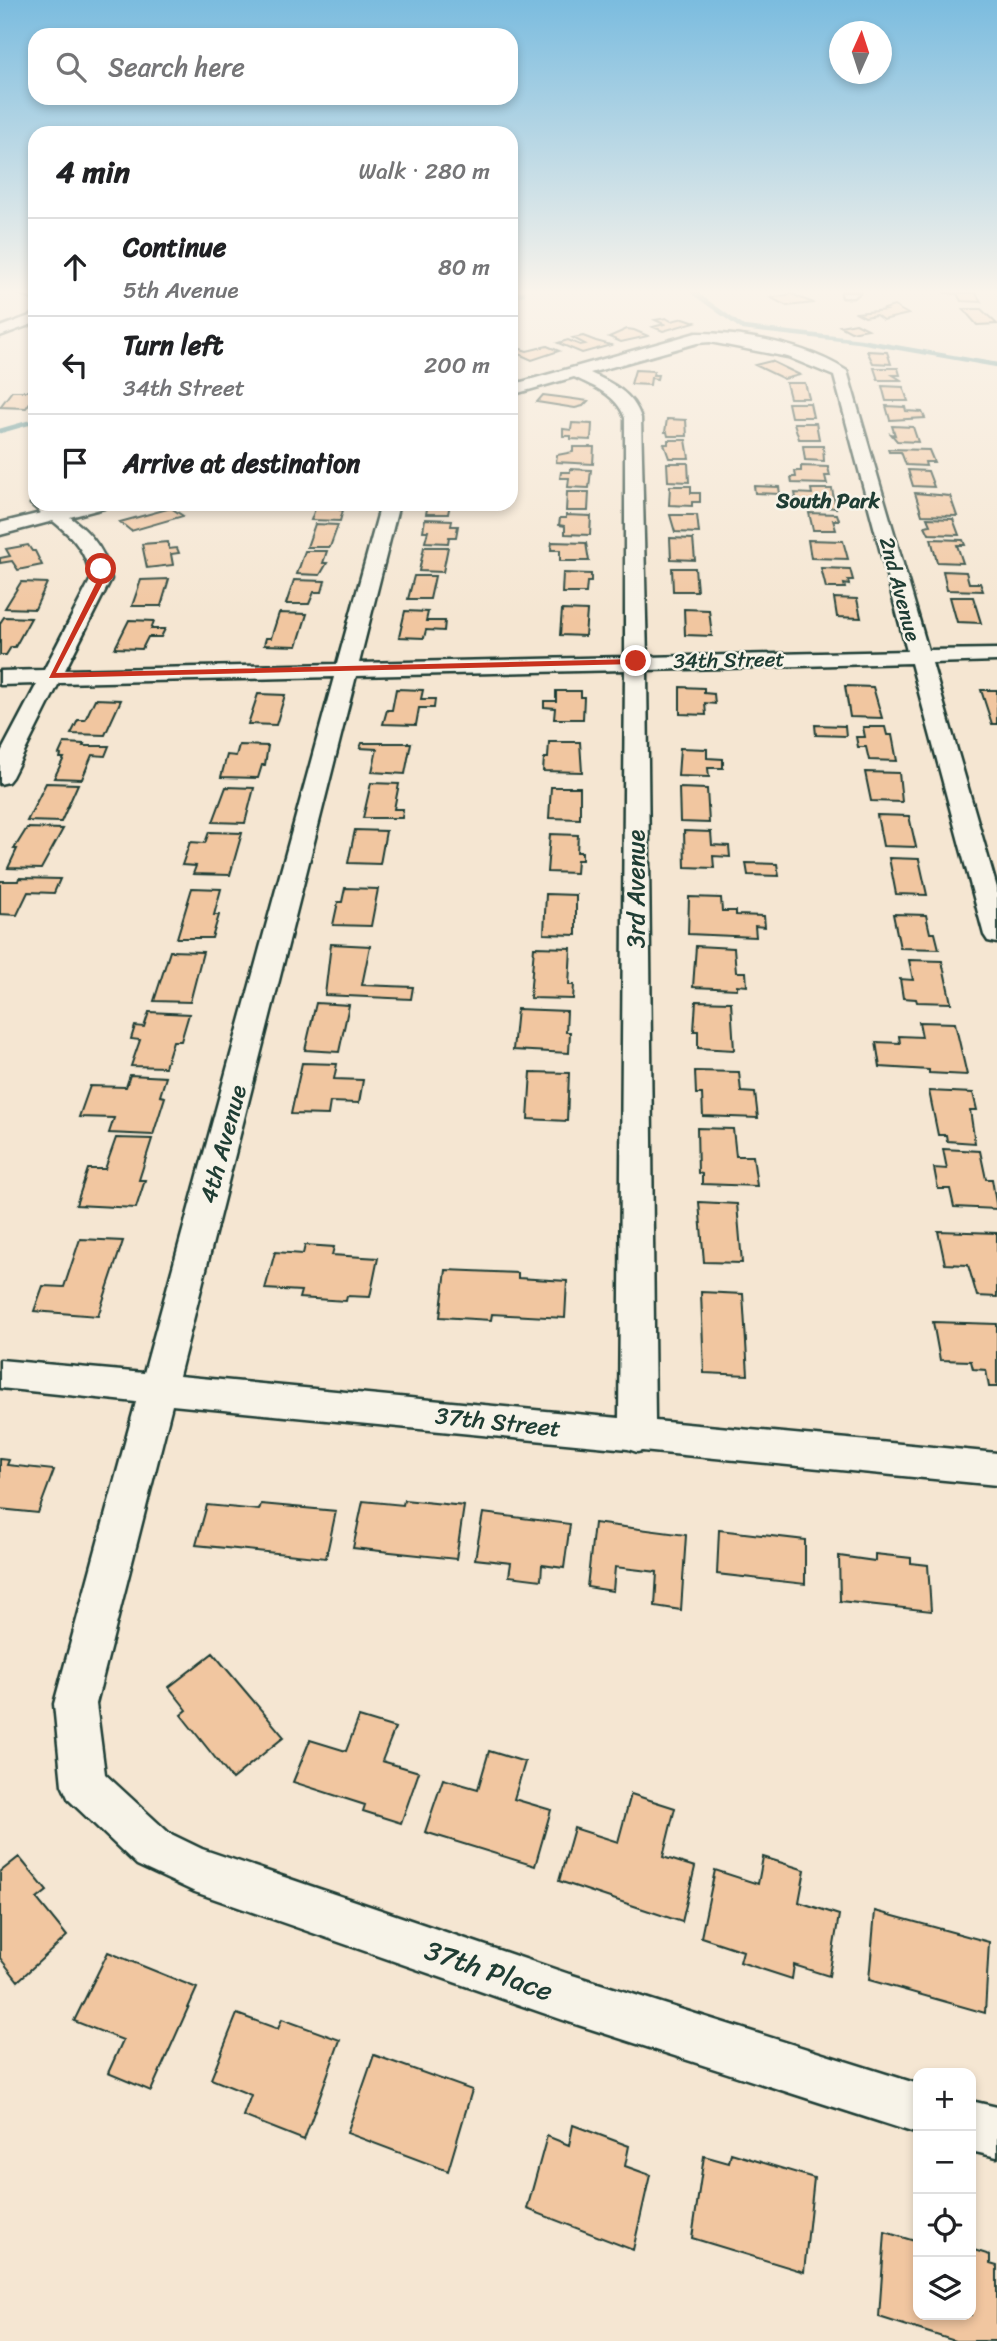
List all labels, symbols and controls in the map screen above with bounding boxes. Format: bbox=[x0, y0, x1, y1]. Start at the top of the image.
north arrow bbox=[829, 21, 892, 84]
search box bbox=[28, 28, 518, 105]
text: Search here bbox=[108, 44, 245, 90]
icon: search bbox=[52, 48, 90, 86]
text: 4 min bbox=[56, 145, 130, 199]
text: Walk · 280 m bbox=[359, 151, 490, 192]
text: Continue bbox=[123, 224, 226, 270]
text: 80 m bbox=[438, 247, 490, 288]
icon: ahead bbox=[56, 248, 94, 286]
text: 5th Avenue bbox=[123, 270, 239, 311]
text: Turn left bbox=[123, 322, 223, 368]
text: 200 m bbox=[424, 345, 490, 386]
icon: left bbox=[56, 346, 94, 384]
text: 34th Street bbox=[123, 368, 245, 409]
text: Arrive at destination bbox=[123, 440, 360, 486]
icon: arrive bbox=[56, 444, 94, 482]
district label: South Park bbox=[775, 482, 881, 520]
street label: 2nd Avenue bbox=[868, 532, 932, 646]
route start bbox=[85, 553, 116, 584]
street label: 34th Street bbox=[673, 640, 785, 680]
route end bbox=[620, 645, 651, 676]
street label: 3rd Avenue bbox=[615, 829, 657, 948]
street label: 4th Avenue bbox=[187, 1080, 259, 1208]
street label: 37th Street bbox=[433, 1395, 563, 1449]
street label: 37th Place bbox=[418, 1926, 560, 2015]
map controls bbox=[913, 2068, 976, 2320]
button: + bbox=[913, 2068, 976, 2131]
button: − bbox=[913, 2131, 976, 2194]
button: locate bbox=[913, 2194, 976, 2257]
button: layers bbox=[913, 2257, 976, 2320]

